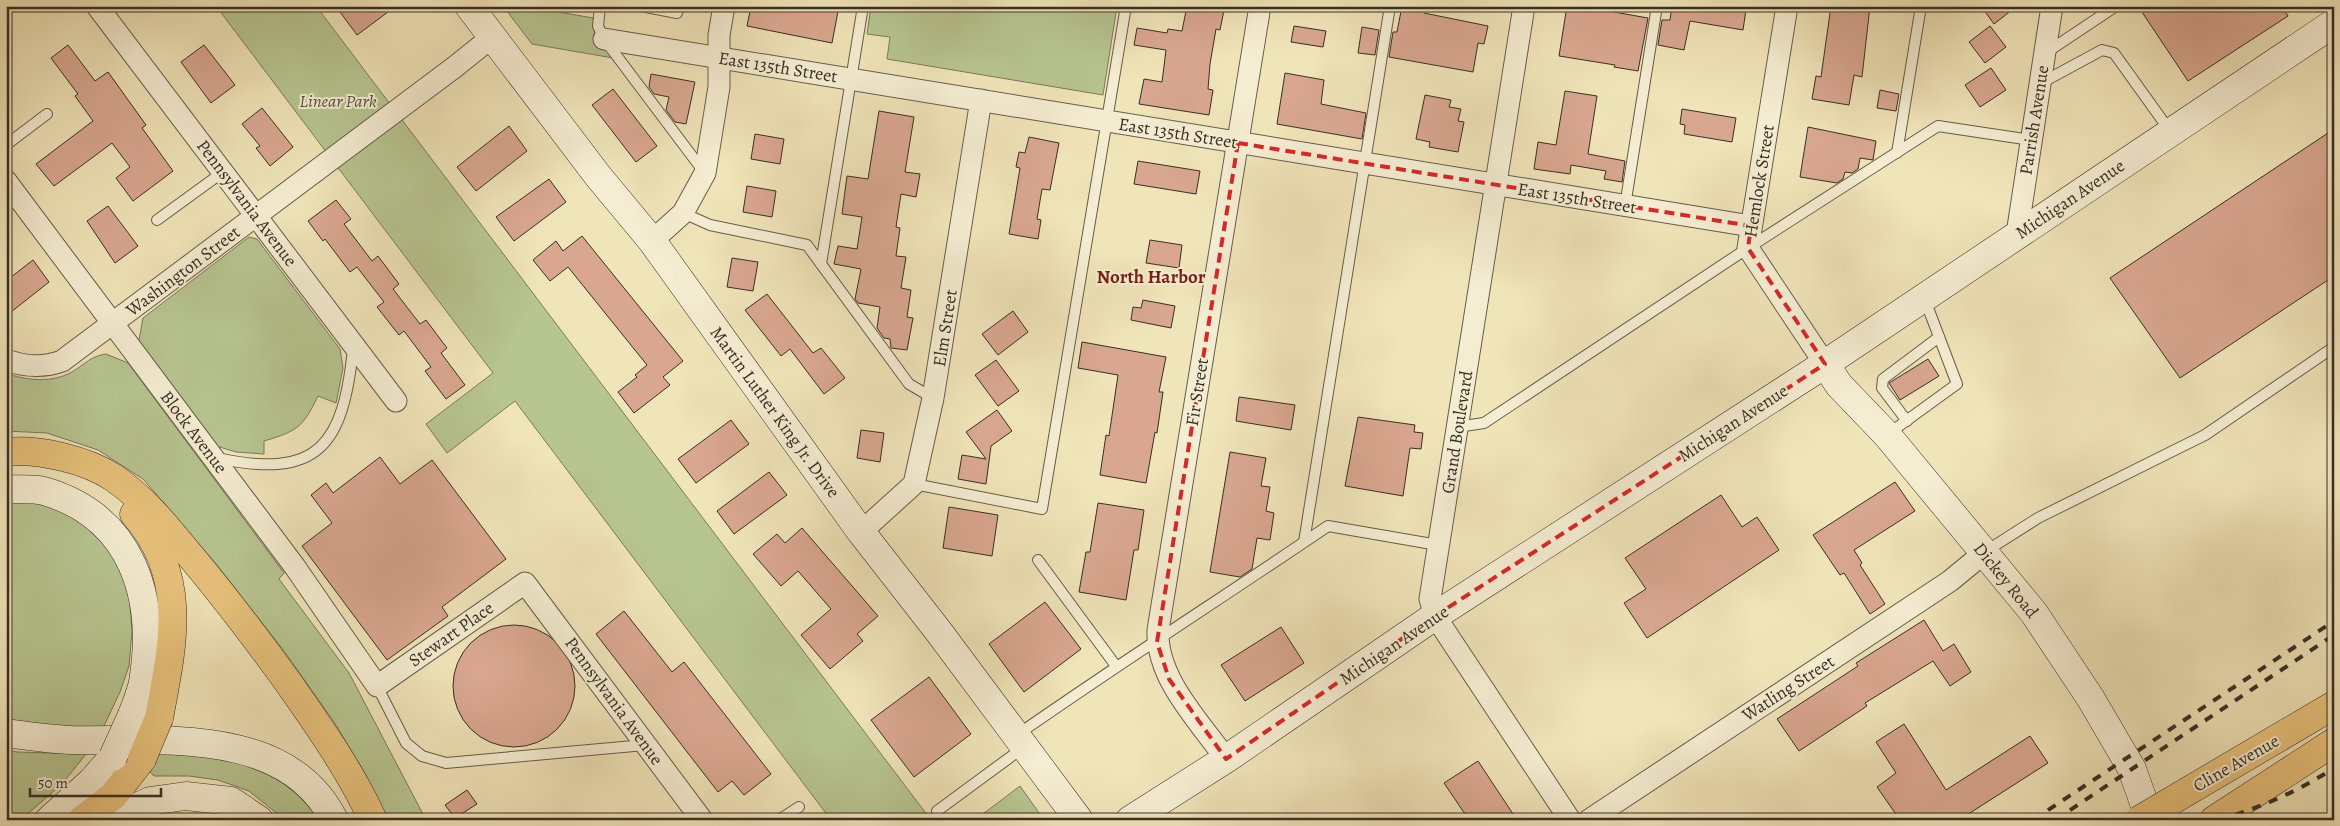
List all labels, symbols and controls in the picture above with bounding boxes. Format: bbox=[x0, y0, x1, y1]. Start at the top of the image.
street label: East 135th Street bbox=[717, 46, 839, 88]
street label: Parrish Avenue bbox=[2013, 63, 2055, 177]
park label: Linear Park bbox=[299, 89, 377, 113]
street label: East 135th Street bbox=[1117, 112, 1239, 154]
street label: Hemlock Street bbox=[1738, 123, 1780, 239]
street label: Pennsylvania Avenue bbox=[191, 135, 303, 271]
street label: Michigan Avenue bbox=[2011, 154, 2129, 244]
street label: East 135th Street bbox=[1516, 177, 1638, 219]
street label: Washington Street bbox=[120, 220, 245, 322]
district label: North Harbor bbox=[1096, 264, 1206, 290]
street label: Elm Street bbox=[927, 288, 963, 368]
street label: Martin Luther King Jr. Drive bbox=[705, 321, 845, 503]
street label: Fir Street bbox=[1180, 356, 1214, 428]
street label: Grand Boulevard bbox=[1435, 369, 1479, 495]
street label: Michigan Avenue bbox=[1673, 378, 1793, 468]
street label: Block Avenue bbox=[155, 386, 233, 478]
street label: Dickey Road bbox=[1968, 537, 2044, 623]
street label: Stewart Place bbox=[404, 596, 498, 672]
street label: Michigan Avenue bbox=[1335, 600, 1453, 690]
street label: Pennsylvania Avenue bbox=[559, 632, 669, 770]
street label: Watling Street bbox=[1736, 649, 1839, 727]
street label: Cline Avenue bbox=[2188, 729, 2284, 797]
scale bar bbox=[30, 766, 161, 798]
text: 50 m bbox=[38, 773, 68, 793]

